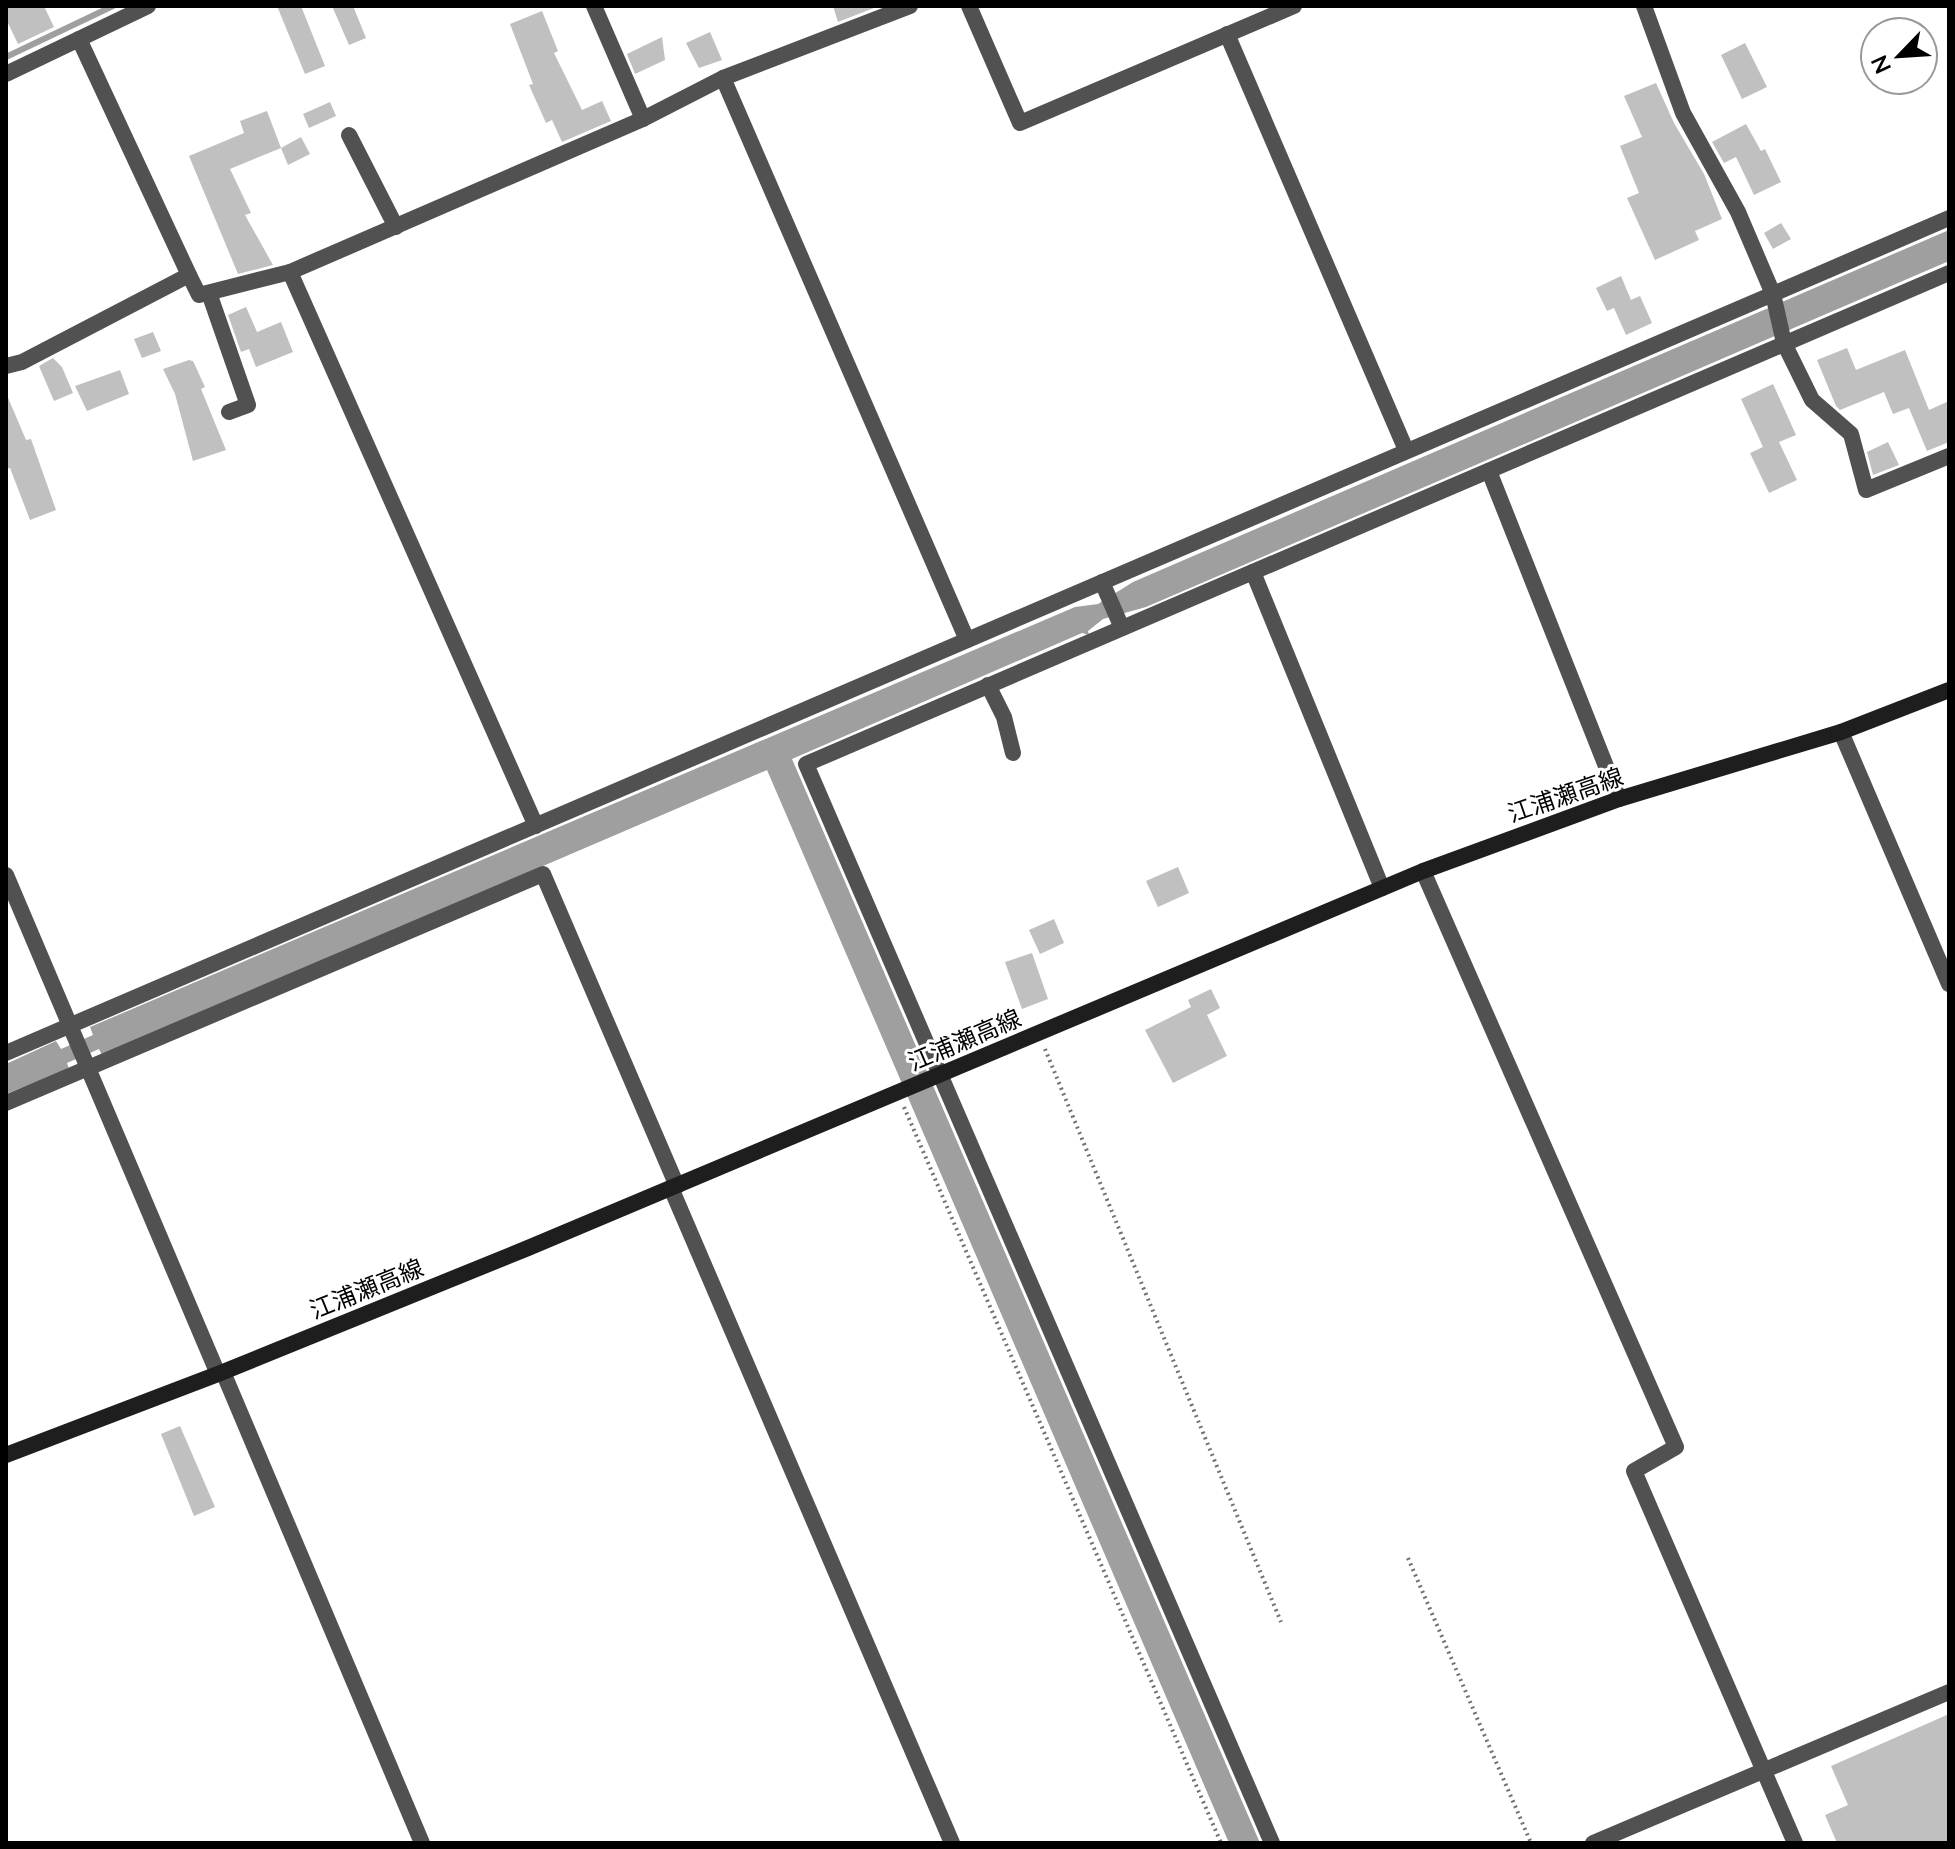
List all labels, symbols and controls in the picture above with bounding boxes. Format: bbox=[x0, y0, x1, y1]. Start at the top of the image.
north arrow bbox=[1859, 16, 1939, 96]
text: N bbox=[1865, 51, 1896, 78]
street label: 江浦瀬高線 bbox=[1504, 761, 1626, 827]
street label: 江浦瀬高線 bbox=[903, 1002, 1025, 1076]
street label: 江浦瀬高線 bbox=[305, 1252, 427, 1324]

